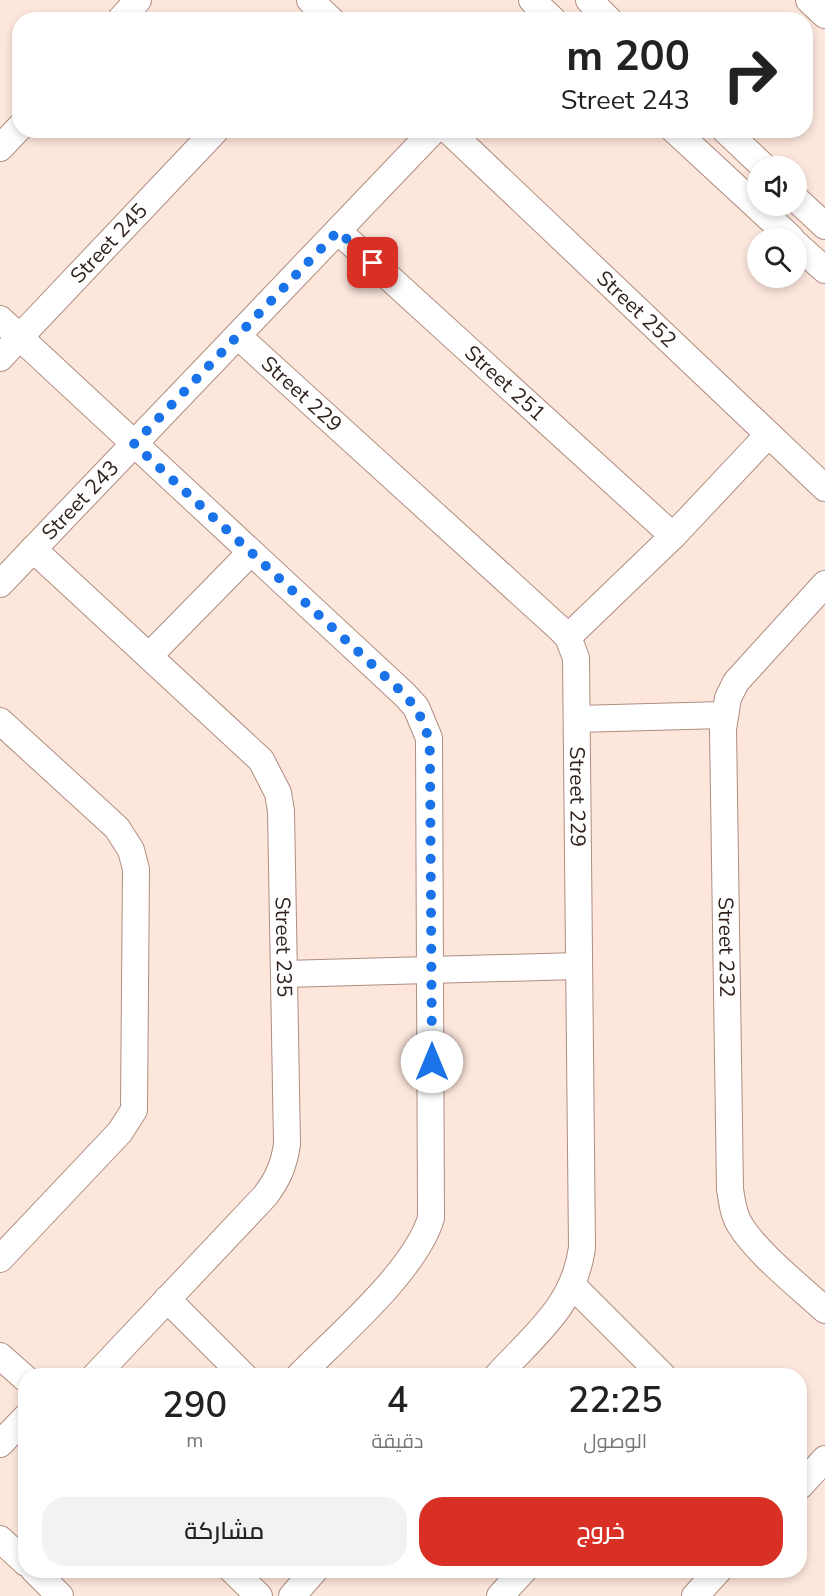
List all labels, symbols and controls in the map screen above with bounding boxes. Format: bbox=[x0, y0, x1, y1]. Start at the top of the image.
text: 200 m bbox=[566, 28, 690, 85]
icon: right bbox=[711, 36, 789, 114]
text: Street 243 bbox=[561, 82, 690, 119]
map controls bbox=[747, 156, 807, 288]
button: sound bbox=[747, 156, 807, 216]
street label: Street 245 bbox=[64, 197, 153, 289]
button: search bbox=[747, 228, 807, 288]
pin bbox=[347, 237, 398, 288]
icon: arrive bbox=[356, 246, 389, 279]
street label: Street 252 bbox=[590, 264, 683, 354]
street label: Street 251 bbox=[458, 339, 552, 427]
street label: Street 229 bbox=[255, 350, 348, 438]
street label: Street 243 bbox=[35, 454, 125, 546]
street label: Street 229 bbox=[563, 746, 592, 847]
street label: Street 235 bbox=[269, 896, 298, 997]
street label: Street 232 bbox=[712, 897, 741, 998]
position arrow bbox=[400, 1030, 464, 1094]
text: 4 bbox=[387, 1376, 408, 1425]
text: 22:25 bbox=[568, 1376, 663, 1425]
text: 290 bbox=[162, 1381, 227, 1430]
text: m bbox=[186, 1427, 203, 1454]
text: دقيقة bbox=[371, 1428, 423, 1455]
text: الوصول bbox=[583, 1428, 647, 1455]
button: مشاركة bbox=[42, 1497, 407, 1566]
button: خروج bbox=[419, 1497, 783, 1566]

